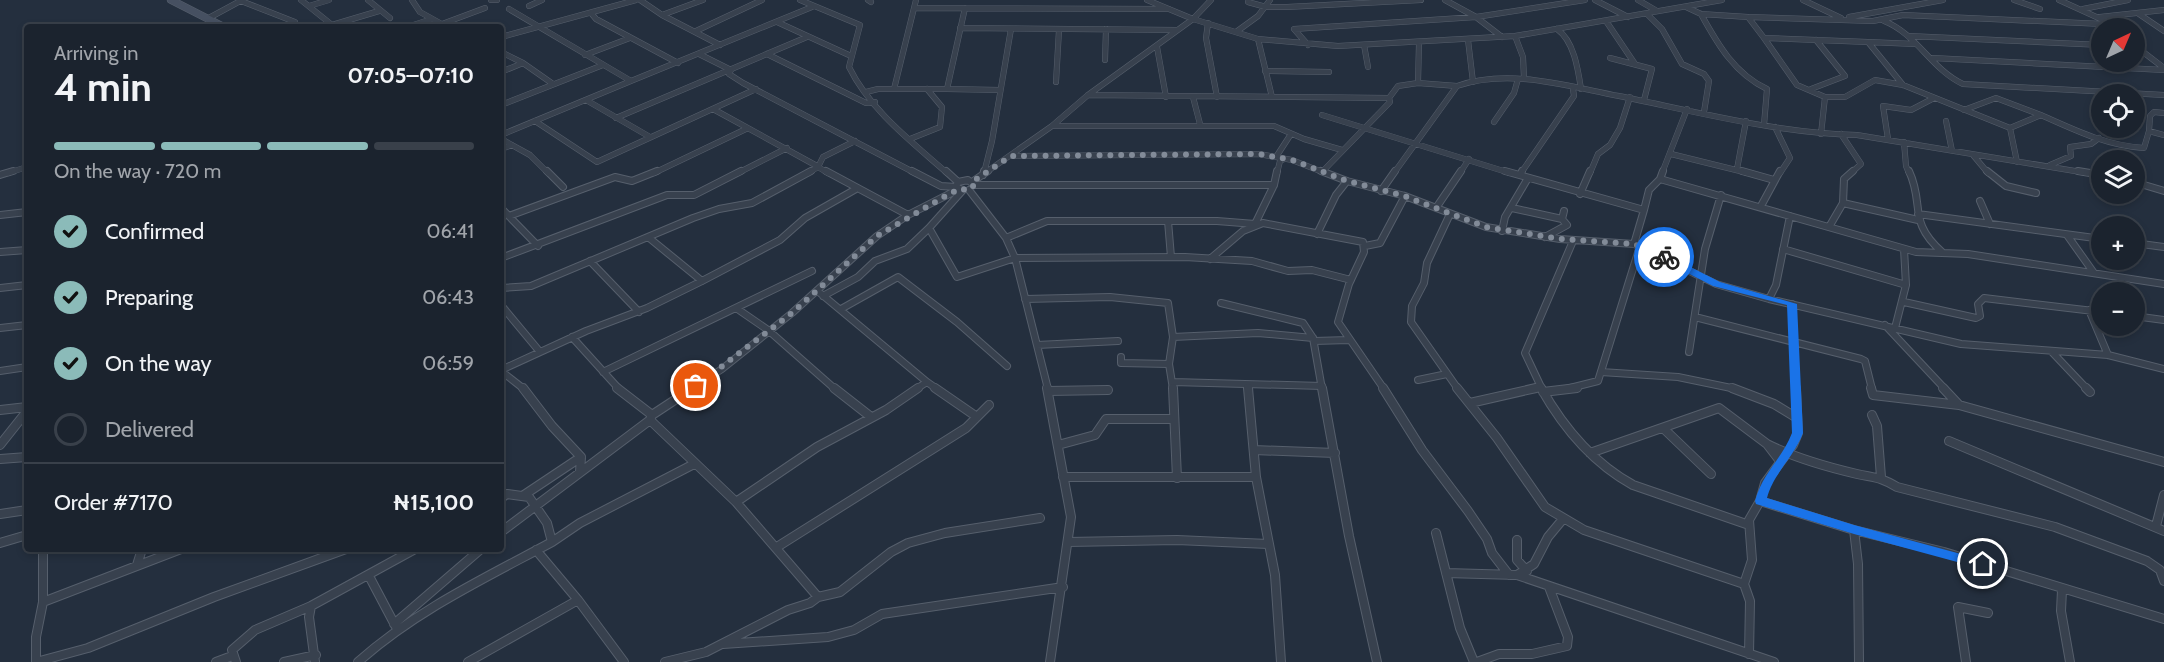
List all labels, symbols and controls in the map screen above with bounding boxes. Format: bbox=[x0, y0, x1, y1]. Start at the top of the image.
north arrow bbox=[2091, 18, 2145, 72]
map controls bbox=[2091, 18, 2145, 336]
text: Arriving in bbox=[54, 41, 138, 65]
text: 07:05–07:10 bbox=[348, 62, 474, 89]
text: 4 min bbox=[54, 63, 152, 111]
button: locate bbox=[2091, 84, 2145, 138]
button: layers bbox=[2091, 150, 2145, 204]
text: On the way · 720 m bbox=[54, 159, 221, 183]
icon: check bbox=[54, 215, 87, 248]
button: + bbox=[2091, 216, 2145, 270]
text: Confirmed bbox=[105, 218, 204, 245]
text: 06:41 bbox=[426, 219, 474, 243]
courier bbox=[1634, 227, 1694, 287]
icon: bike bbox=[1648, 241, 1681, 274]
icon: check bbox=[54, 281, 87, 314]
button: − bbox=[2091, 282, 2145, 336]
text: Preparing bbox=[105, 284, 193, 311]
text: 06:43 bbox=[422, 285, 474, 309]
icon: check bbox=[54, 347, 87, 380]
text: On the way bbox=[105, 350, 212, 377]
text: 06:59 bbox=[422, 351, 474, 375]
pin bbox=[670, 360, 721, 411]
icon: bag bbox=[679, 369, 712, 402]
text: Delivered bbox=[105, 416, 194, 443]
text: Order #7170 bbox=[54, 489, 173, 516]
text: ₦15,100 bbox=[392, 489, 474, 516]
pin bbox=[1957, 538, 2008, 589]
icon: home bbox=[1966, 547, 1999, 580]

